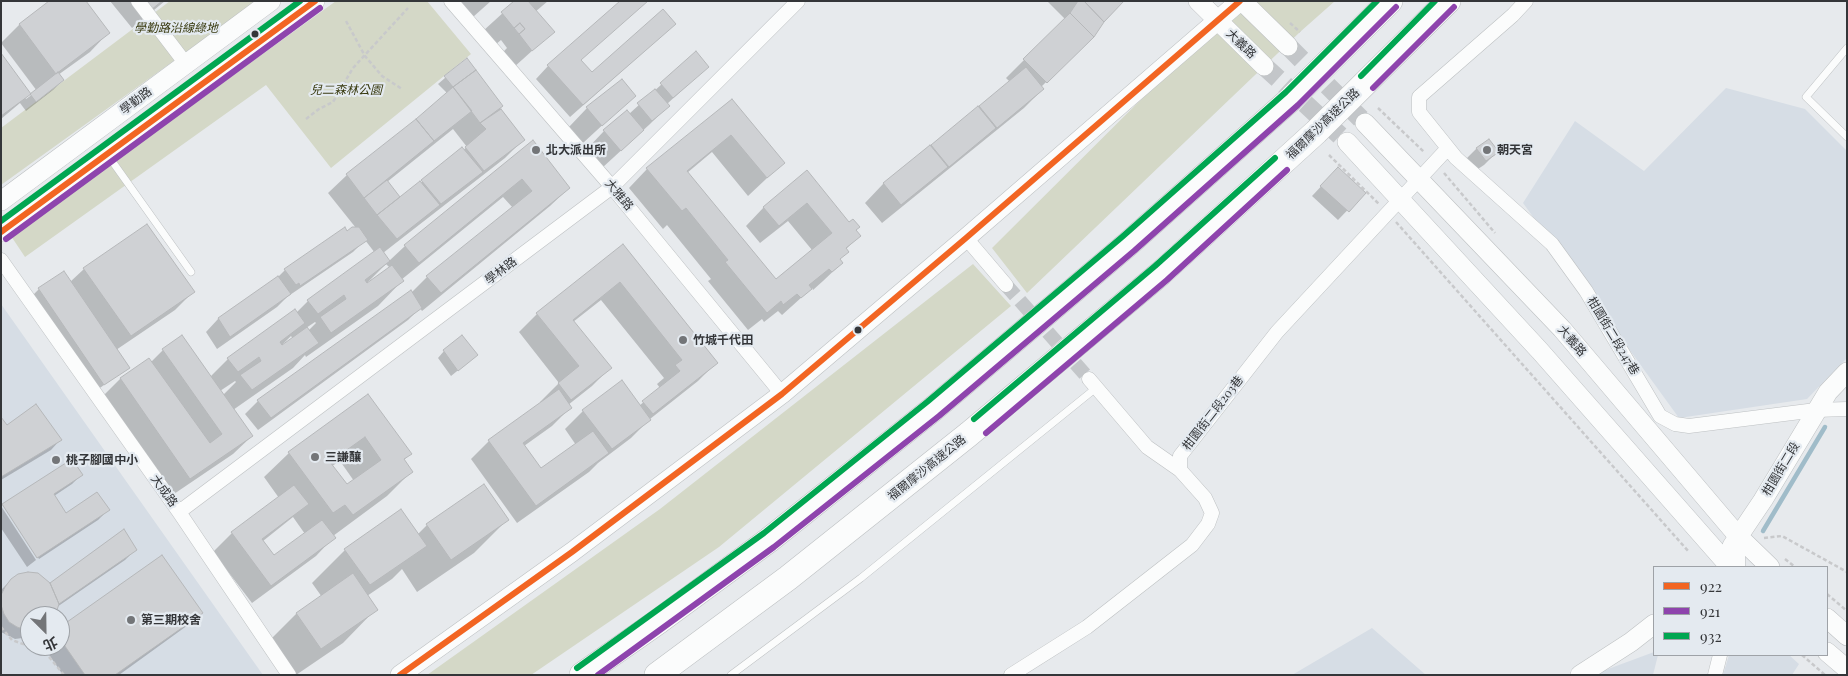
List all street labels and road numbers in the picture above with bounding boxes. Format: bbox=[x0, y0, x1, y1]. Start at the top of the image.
street label: 大義路 bbox=[1223, 26, 1259, 62]
street label: 學勤路 bbox=[117, 84, 155, 118]
street label: 福爾摩沙高速公路 bbox=[1283, 85, 1363, 163]
street label: 大雅路 bbox=[602, 177, 636, 213]
street label: 學林路 bbox=[482, 254, 520, 288]
street label: 柑園街二段247巷 bbox=[1584, 294, 1642, 378]
street label: 大義路 bbox=[1555, 323, 1589, 359]
street label: 柑園街二段203巷 bbox=[1180, 373, 1246, 453]
street label: 福爾摩沙高速公路 bbox=[885, 432, 969, 504]
street label: 柑園街二段 bbox=[1759, 440, 1803, 498]
street label: 大成路 bbox=[148, 472, 180, 510]

